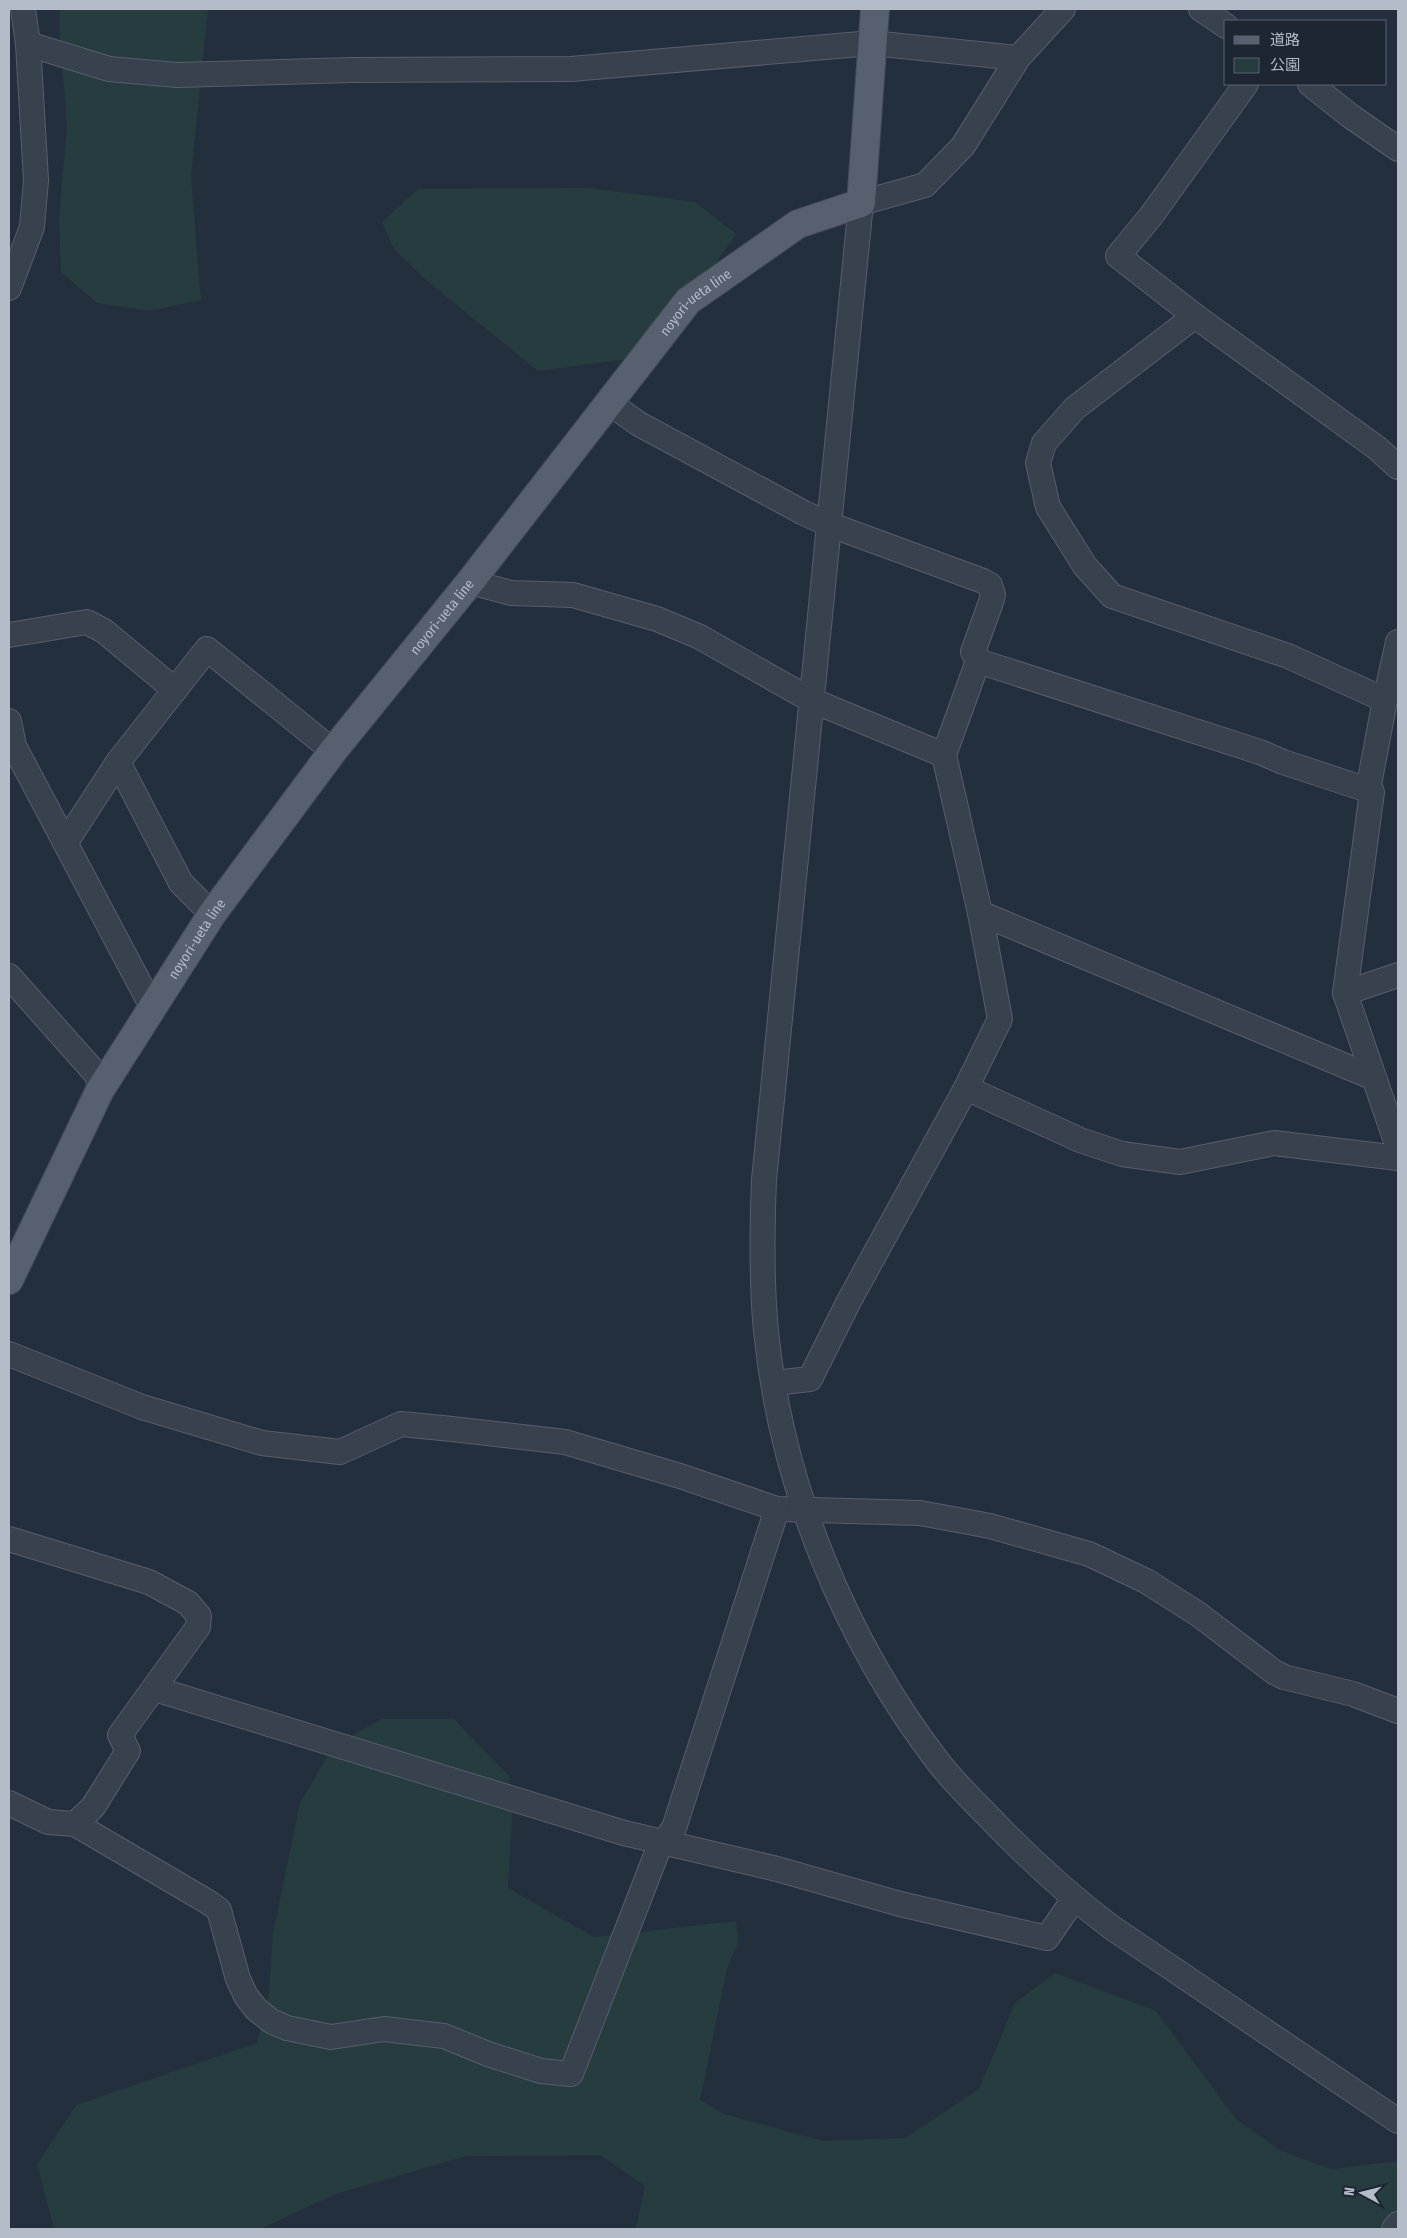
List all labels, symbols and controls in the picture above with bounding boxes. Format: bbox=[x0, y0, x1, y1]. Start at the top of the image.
legend bbox=[1224, 20, 1387, 85]
text: 道路 bbox=[1270, 31, 1300, 49]
text: 公園 bbox=[1270, 56, 1300, 74]
street label: noyori-ueta line bbox=[656, 265, 735, 339]
street label: noyori-ueta line bbox=[406, 576, 478, 658]
street label: noyori-ueta line bbox=[165, 896, 229, 982]
north arrow bbox=[1337, 2168, 1387, 2218]
text: N bbox=[1341, 2186, 1359, 2197]

